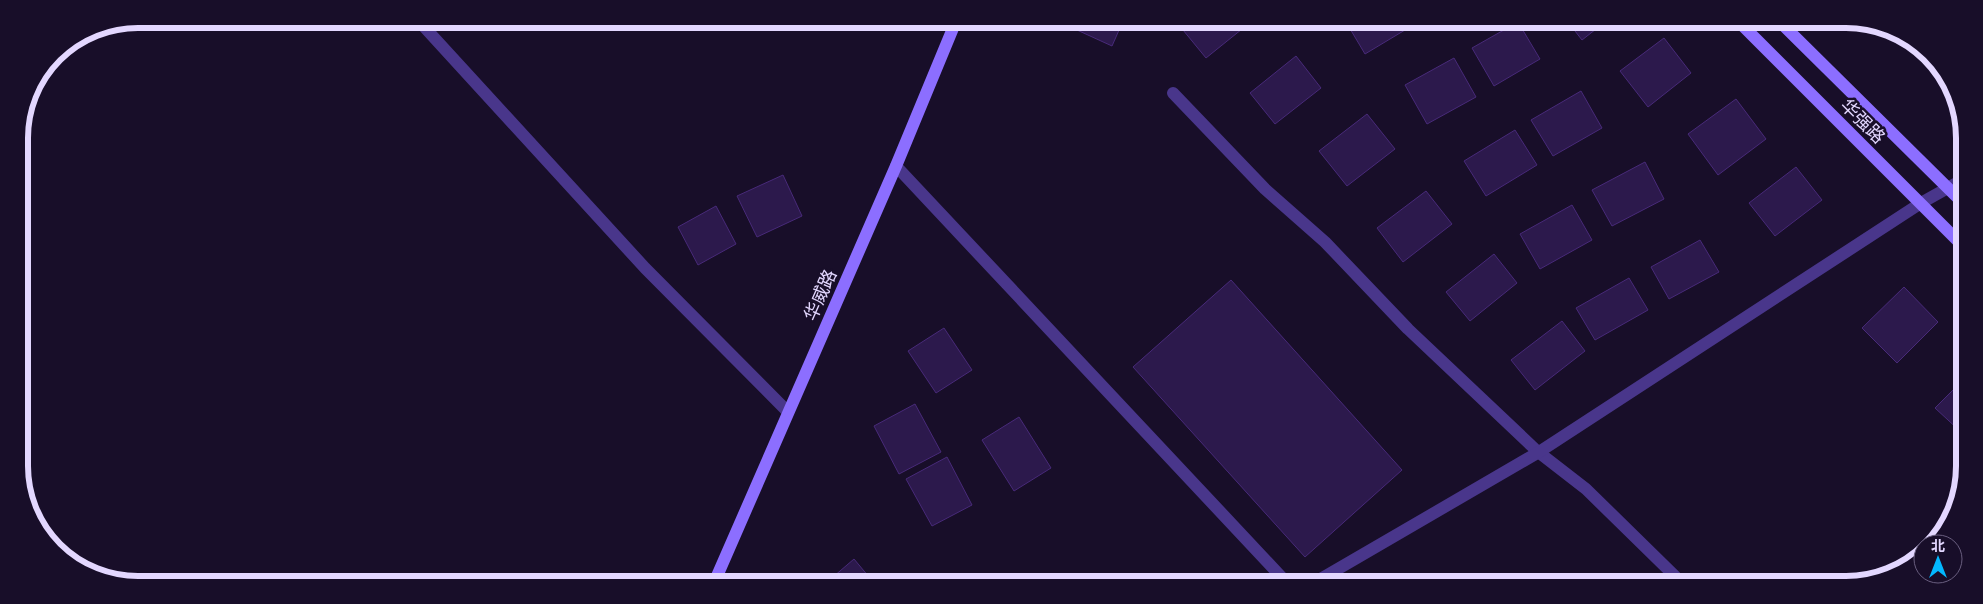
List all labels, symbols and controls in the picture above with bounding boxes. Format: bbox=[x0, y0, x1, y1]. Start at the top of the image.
street label: 华强路 bbox=[1836, 94, 1890, 148]
street label: 华威路 bbox=[799, 266, 841, 324]
north arrow bbox=[1913, 534, 1963, 584]
text: 北 bbox=[1931, 538, 1945, 554]

